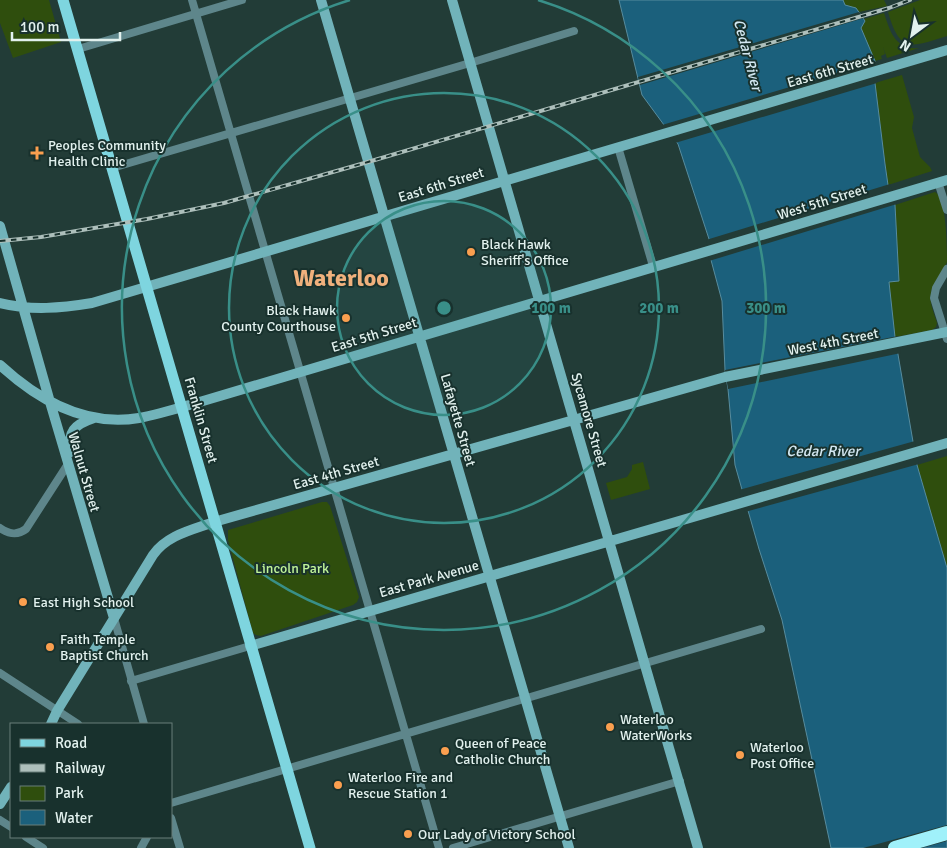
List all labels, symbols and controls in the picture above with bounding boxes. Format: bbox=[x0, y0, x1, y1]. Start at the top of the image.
scale bar bbox=[12, 10, 120, 42]
north arrow bbox=[887, 10, 937, 60]
water label: Cedar River bbox=[730, 17, 767, 95]
text: 100 m bbox=[20, 18, 60, 36]
text: N bbox=[897, 36, 914, 55]
street label: East 6th Street bbox=[785, 51, 875, 91]
place label: Peoples Community Health Clinic bbox=[48, 137, 166, 170]
marker: Peoples Community Health Clinic bbox=[30, 146, 44, 160]
street label: East 6th Street bbox=[396, 164, 486, 206]
street label: West 5th Street bbox=[775, 180, 869, 224]
place label: Black Hawk Sheriff's Office bbox=[481, 236, 569, 269]
marker: Black Hawk Sheriff's Office bbox=[465, 246, 477, 258]
district label: Waterloo bbox=[293, 263, 389, 293]
centre of rings bbox=[435, 299, 453, 317]
text: 100 m bbox=[531, 299, 571, 317]
text: 200 m bbox=[639, 299, 679, 317]
text: 300 m bbox=[746, 299, 786, 317]
place label: Black Hawk County Courthouse bbox=[221, 302, 336, 335]
marker: Black Hawk County Courthouse bbox=[340, 312, 352, 324]
street label: East 5th Street bbox=[329, 314, 419, 356]
street label: West 4th Street bbox=[786, 325, 880, 359]
street label: Sycamore Street bbox=[567, 371, 611, 469]
street label: Lafayette Street bbox=[437, 372, 479, 468]
street label: Franklin Street bbox=[181, 375, 221, 465]
street label: Walnut Street bbox=[64, 430, 104, 514]
water label: Cedar River bbox=[786, 442, 862, 460]
street label: East 4th Street bbox=[291, 453, 381, 493]
street label: East Park Avenue bbox=[377, 557, 481, 601]
park label: Lincoln Park bbox=[255, 560, 329, 577]
place label: East High School bbox=[33, 594, 134, 611]
marker: East High School bbox=[17, 596, 29, 608]
place label: Faith Temple Baptist Church bbox=[60, 631, 149, 664]
marker: Faith Temple Baptist Church bbox=[44, 641, 56, 653]
place label: Waterloo WaterWorks bbox=[620, 711, 692, 744]
marker: Waterloo WaterWorks bbox=[604, 721, 616, 733]
legend bbox=[10, 723, 172, 838]
text: Road bbox=[55, 734, 87, 752]
place label: Queen of Peace Catholic Church bbox=[455, 735, 550, 768]
place label: Waterloo Post Office bbox=[750, 739, 814, 772]
marker: Queen of Peace Catholic Church bbox=[439, 745, 451, 757]
marker: Waterloo Post Office bbox=[734, 749, 746, 761]
text: Railway bbox=[55, 759, 105, 777]
place label: Waterloo Fire and Rescue Station 1 bbox=[348, 769, 453, 802]
marker: Waterloo Fire and Rescue Station 1 bbox=[332, 779, 344, 791]
text: Park bbox=[55, 784, 84, 802]
text: Water bbox=[55, 809, 93, 827]
place label: Our Lady of Victory School bbox=[418, 826, 576, 843]
marker: Our Lady of Victory School bbox=[402, 828, 414, 840]

